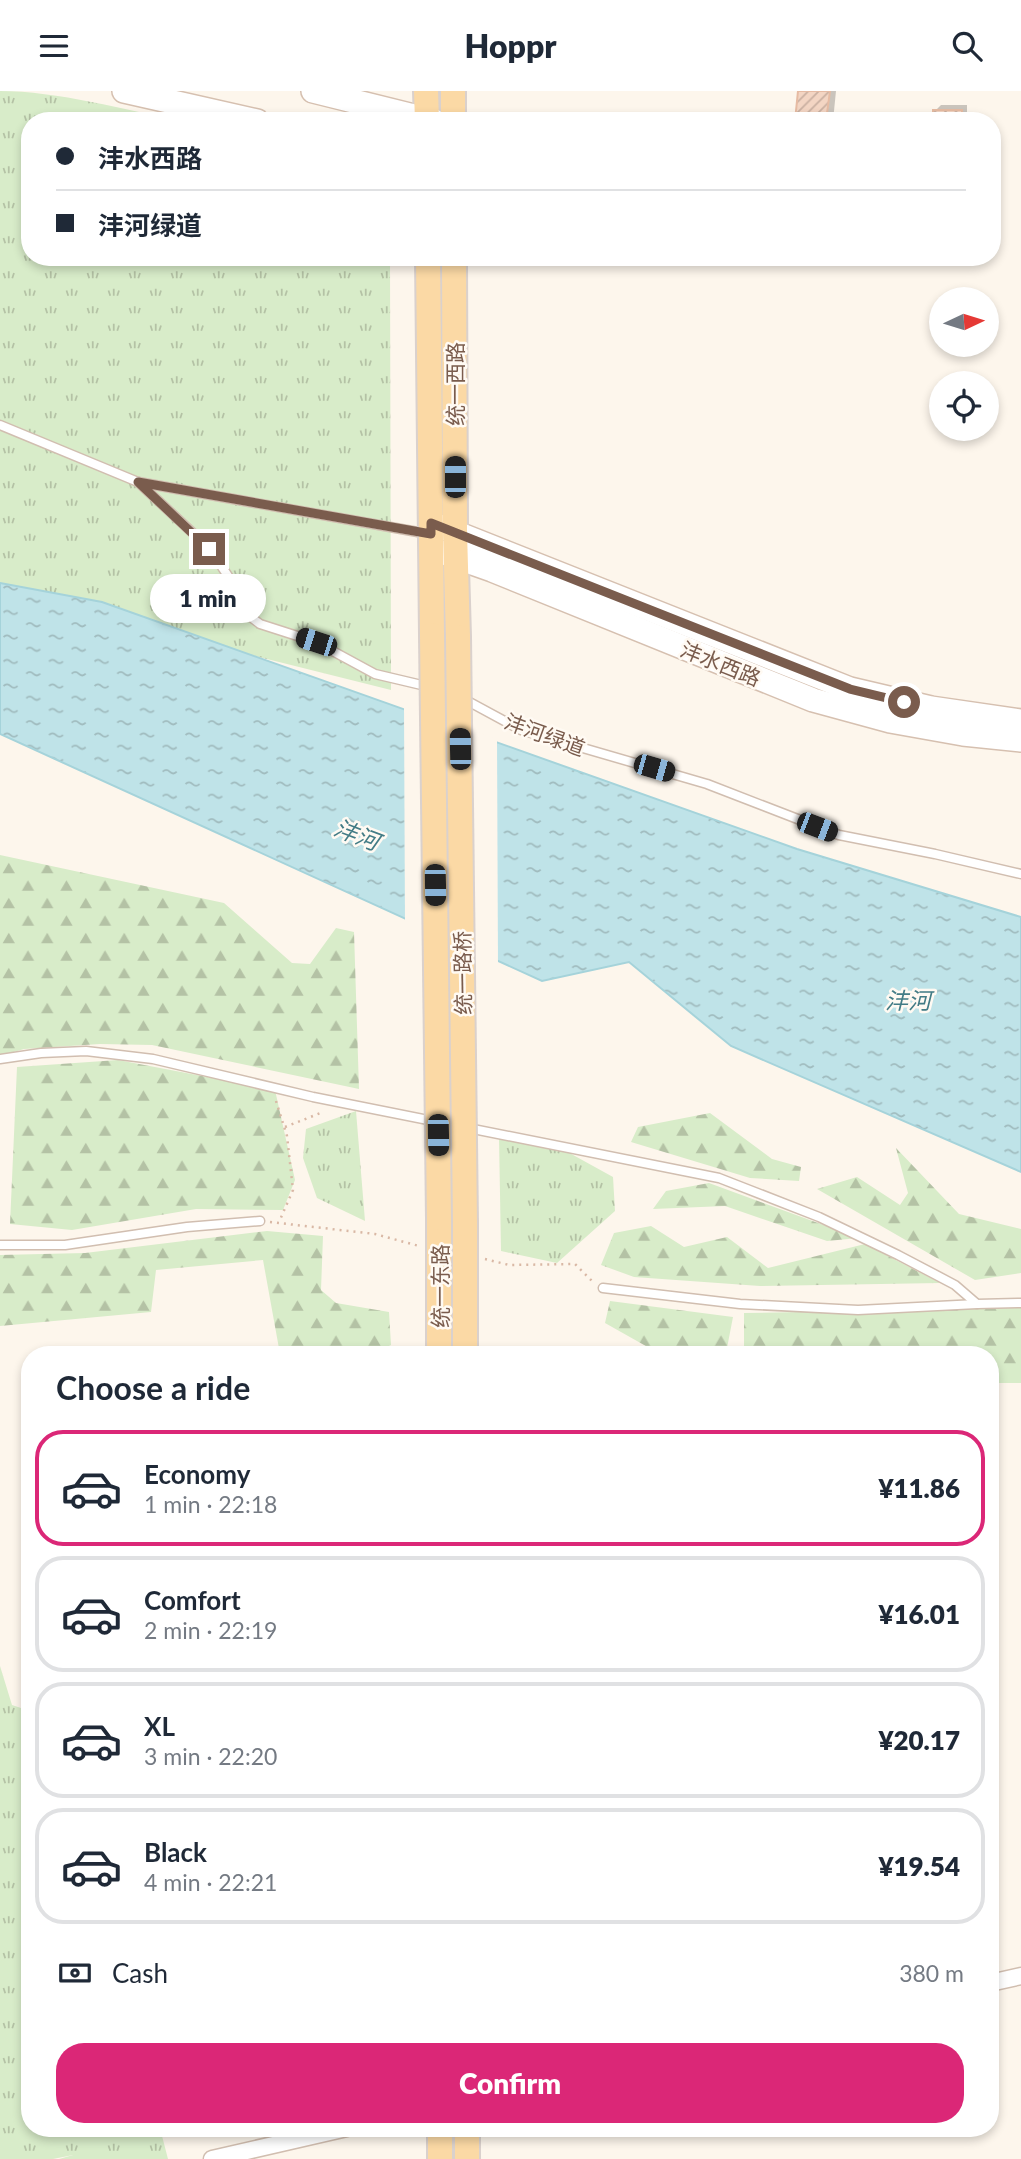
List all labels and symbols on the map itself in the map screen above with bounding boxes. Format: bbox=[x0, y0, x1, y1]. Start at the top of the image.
north arrow bbox=[929, 287, 999, 357]
street label: 统一西路 bbox=[442, 342, 467, 426]
car bbox=[445, 456, 466, 498]
route end bbox=[193, 533, 225, 565]
callout: 1 min bbox=[151, 573, 267, 623]
car bbox=[293, 626, 340, 658]
street label: 沣水西路 bbox=[677, 636, 765, 690]
route start bbox=[888, 686, 920, 718]
street label: 沣河绿道 bbox=[501, 708, 589, 760]
car bbox=[450, 728, 471, 770]
car bbox=[631, 752, 678, 784]
car bbox=[794, 810, 841, 844]
water label: 沣河 bbox=[331, 813, 387, 857]
car bbox=[425, 864, 446, 906]
street label: 统一路桥 bbox=[449, 931, 475, 1015]
water label: 沣河 bbox=[885, 986, 935, 1014]
car bbox=[428, 1114, 449, 1156]
street label: 统一东路 bbox=[427, 1244, 452, 1328]

